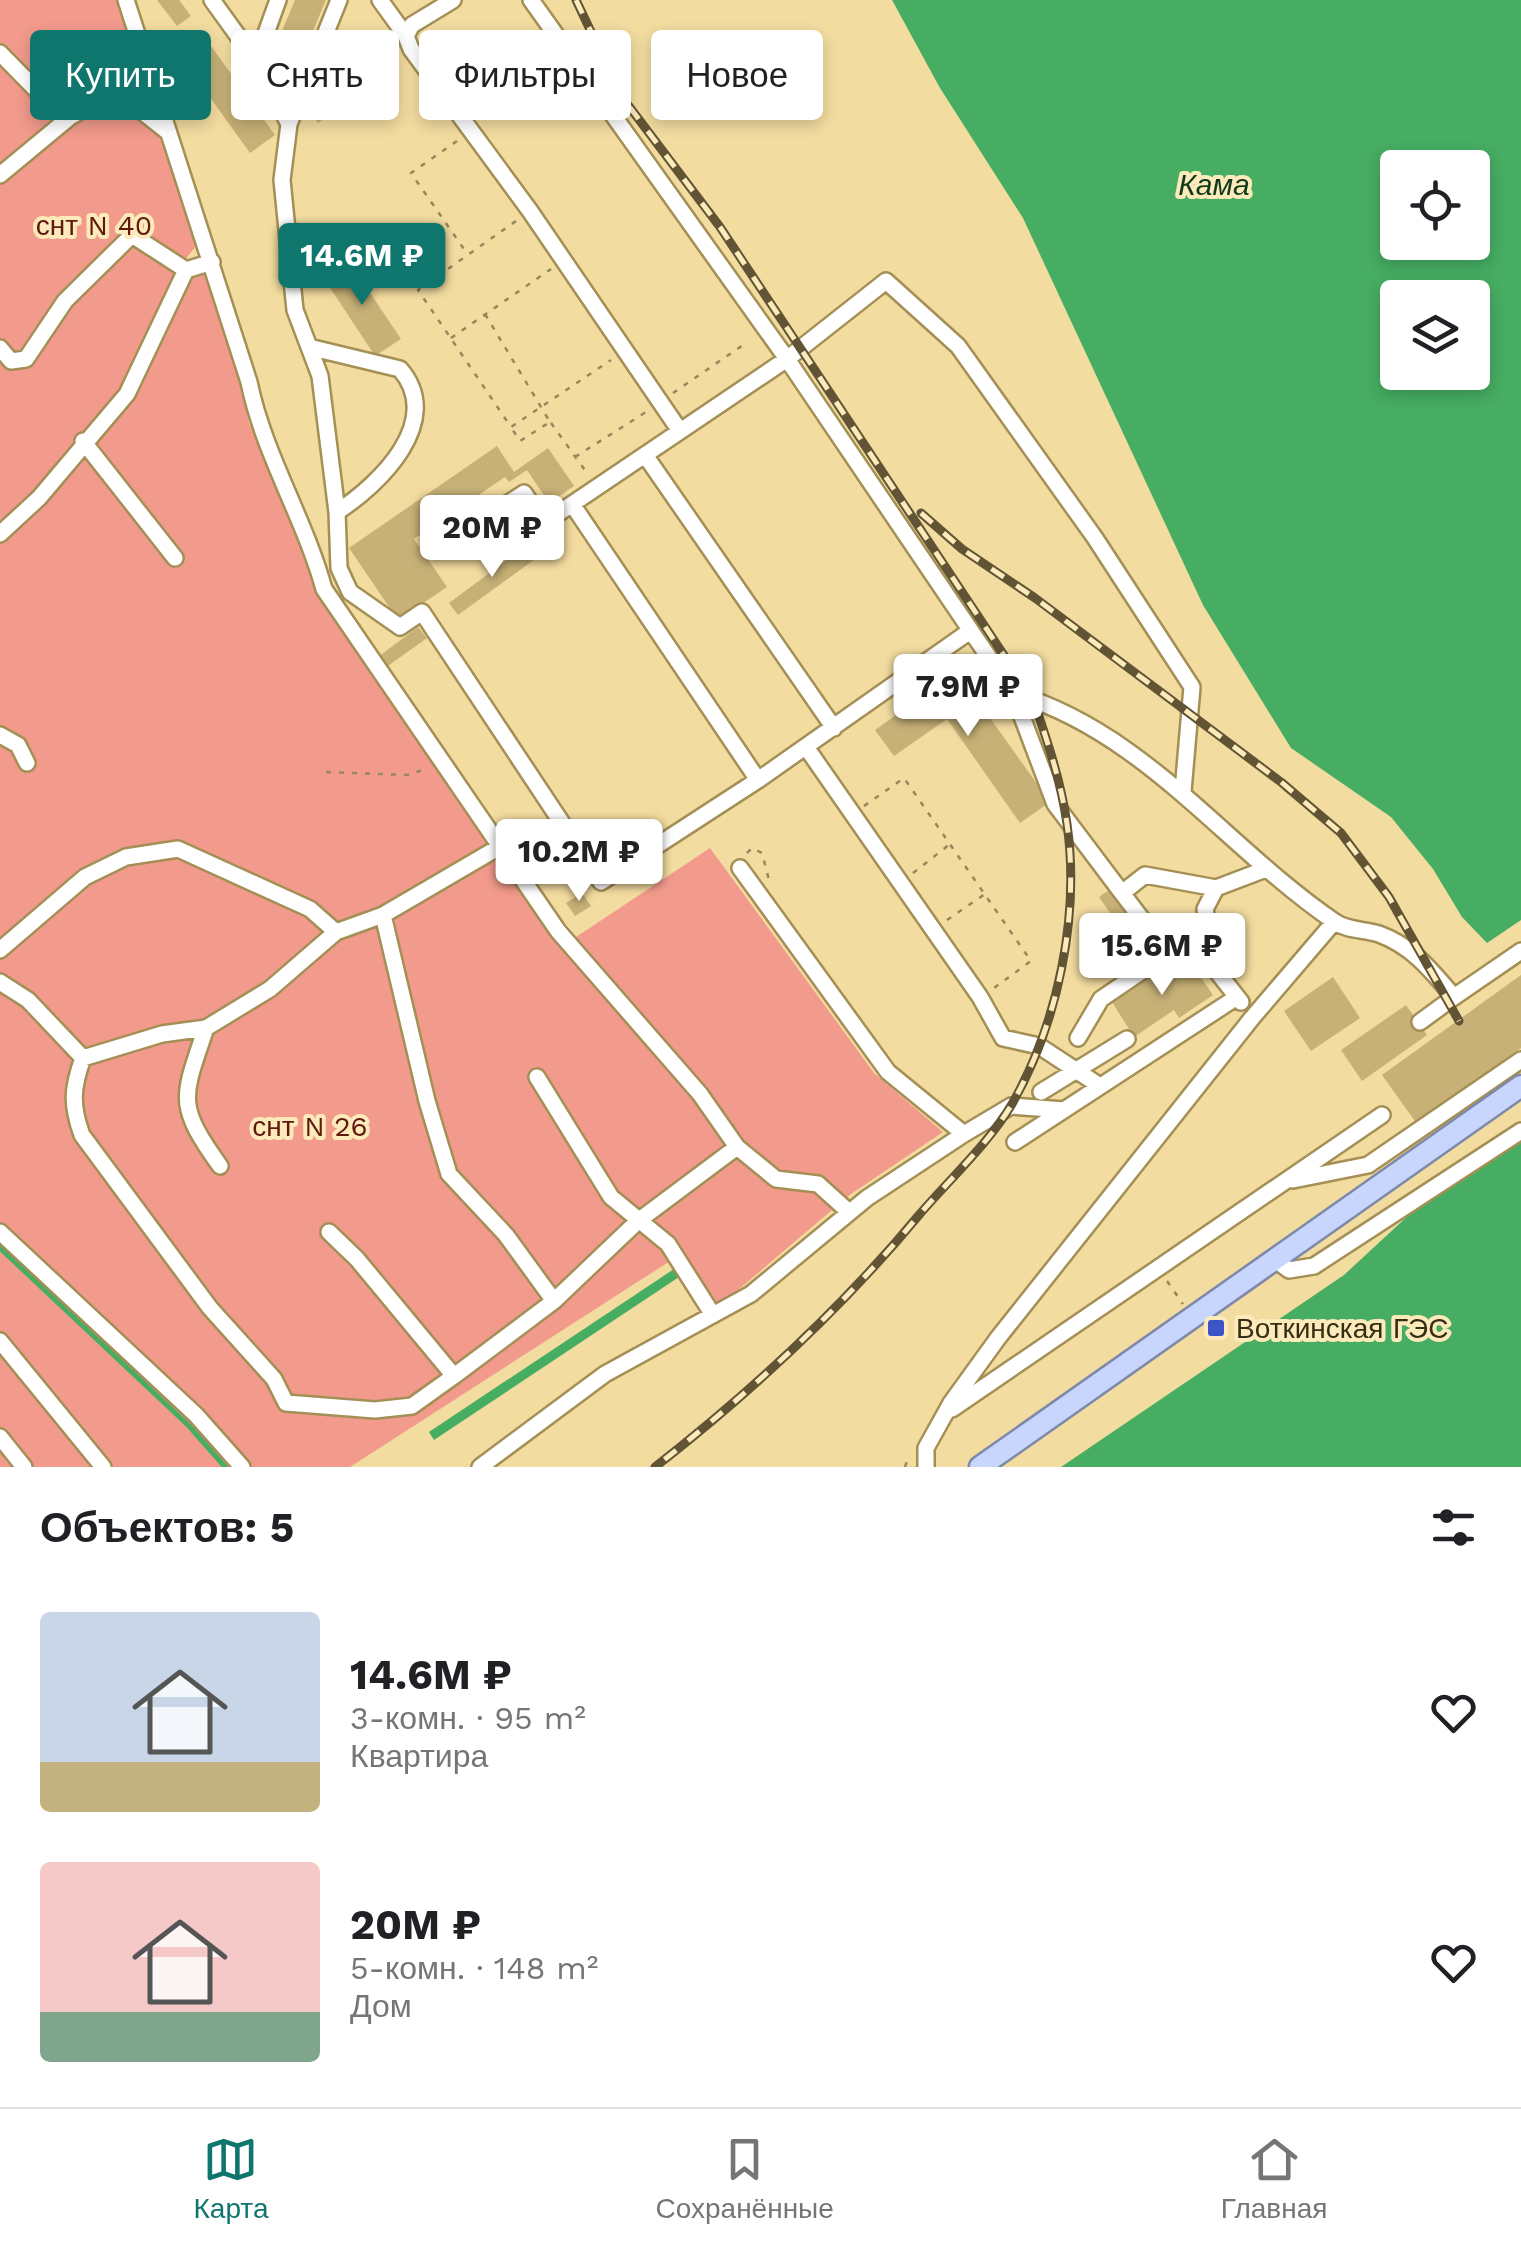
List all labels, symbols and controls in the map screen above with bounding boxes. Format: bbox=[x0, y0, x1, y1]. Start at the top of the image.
chip: Купить bbox=[30, 30, 211, 120]
chip: Снять bbox=[231, 30, 399, 120]
chip: Фильтры bbox=[419, 30, 631, 120]
chip: Новое bbox=[651, 30, 823, 120]
map controls bbox=[1380, 150, 1490, 390]
button: locate bbox=[1380, 150, 1490, 260]
water label: Кама bbox=[1178, 167, 1250, 202]
park label: снт N 40 bbox=[36, 209, 152, 242]
pin: 14.6M ₽ bbox=[270, 223, 454, 308]
text: 14.6M ₽ bbox=[300, 236, 424, 274]
button: layers bbox=[1380, 280, 1490, 390]
pin: 20M ₽ bbox=[422, 495, 562, 580]
text: 20M ₽ bbox=[442, 508, 542, 546]
pin: 7.9M ₽ bbox=[887, 654, 1049, 739]
text: 7.9M ₽ bbox=[916, 667, 1020, 705]
pin: 10.2M ₽ bbox=[487, 819, 671, 904]
text: 10.2M ₽ bbox=[518, 832, 640, 870]
pin: 15.6M ₽ bbox=[1070, 913, 1254, 998]
text: 15.6M ₽ bbox=[1101, 926, 1223, 964]
park label: снт N 26 bbox=[252, 1110, 368, 1143]
place label: Воткинская ГЭС bbox=[1236, 1312, 1448, 1345]
marker: Воткинская ГЭС bbox=[1205, 1317, 1227, 1339]
icon: filters bbox=[1426, 1500, 1481, 1555]
text: Объектов: 5 bbox=[40, 1503, 294, 1552]
text: 14.6M ₽ bbox=[350, 1650, 512, 1699]
icon: home bbox=[120, 1652, 240, 1772]
icon: heart bbox=[1426, 1685, 1481, 1740]
text: 3-комн. · 95 m² bbox=[350, 1699, 586, 1737]
text: Квартира bbox=[350, 1737, 488, 1775]
text: 20M ₽ bbox=[350, 1900, 481, 1949]
icon: home bbox=[120, 1902, 240, 2022]
icon: heart bbox=[1426, 1935, 1481, 1990]
text: 5-комн. · 148 m² bbox=[350, 1949, 599, 1987]
text: Дом bbox=[350, 1987, 412, 2025]
tab: Карта bbox=[194, 2132, 268, 2225]
tab: Сохранённые bbox=[656, 2132, 834, 2225]
tab: Главная bbox=[1221, 2132, 1327, 2225]

